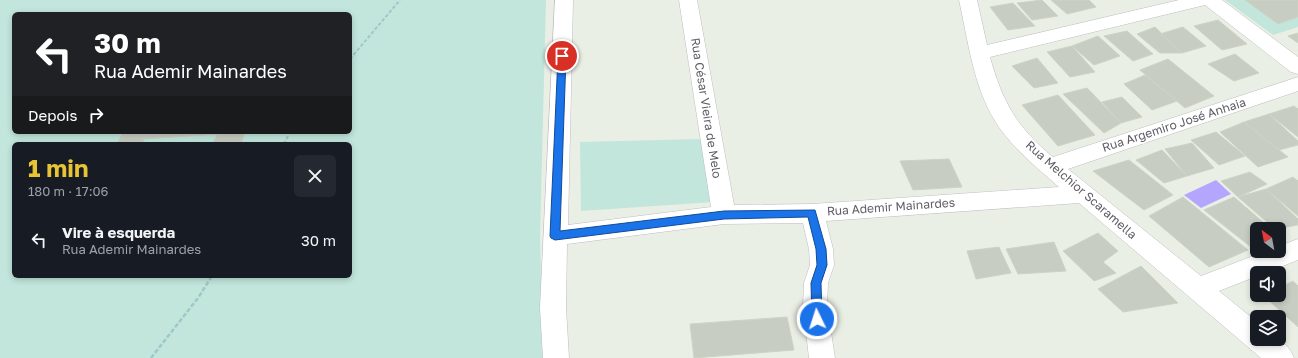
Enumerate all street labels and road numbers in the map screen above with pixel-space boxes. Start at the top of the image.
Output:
street label: Rua César Vieira de Melo [688,37,725,179]
street label: Rua Argemiro José Anhaia [1100,94,1248,155]
street label: Rua Melchior Scaramella [1023,137,1140,242]
street label: Rua Ademir Mainardes [826,195,956,218]

